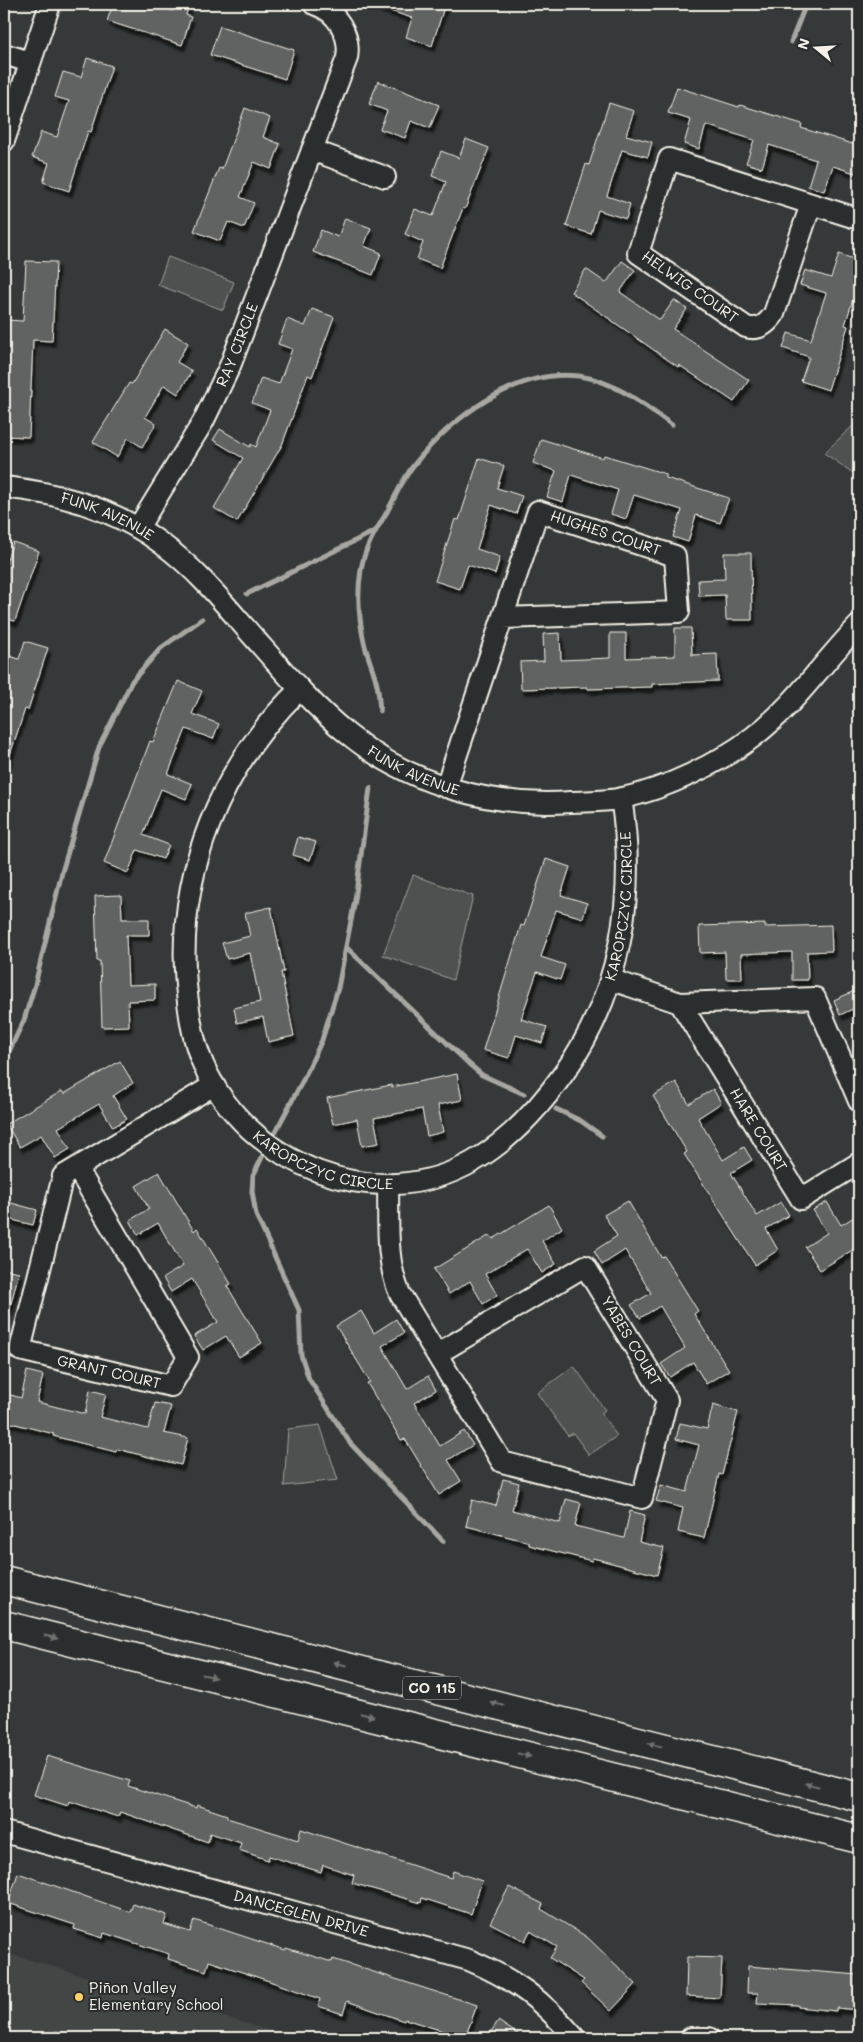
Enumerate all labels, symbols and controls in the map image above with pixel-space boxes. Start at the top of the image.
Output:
north arrow [790,22,840,72]
text: N [792,36,814,52]
street label: HELWIG COURT [638,245,743,327]
street label: RAY CIRCLE [211,299,262,390]
street label: FUNK AVENUE [59,487,158,545]
street label: HUGHES COURT [548,505,664,560]
street label: FUNK AVENUE [364,740,462,800]
street label: KAROPCZYC CIRCLE [600,830,636,983]
street label: HARE COURT [726,1084,793,1175]
street label: KAROPCZYC CIRCLE [249,1125,394,1193]
street label: YABES COURT [597,1292,667,1389]
street label: GRANT COURT [55,1349,163,1393]
one-way arrow [44,1633,59,1641]
one-way arrow [332,1660,347,1668]
one-way arrow [201,1672,216,1680]
road number: CO 115 [403,1676,461,1700]
one-way arrow [490,1700,505,1708]
one-way arrow [359,1711,374,1719]
one-way arrow [647,1741,662,1749]
one-way arrow [516,1751,532,1759]
one-way arrow [804,1781,820,1789]
street label: DANCEGLEN DRIVE [231,1885,371,1941]
place label: Piñon Valley Elementary School [89,1977,224,2014]
marker: Piñon Valley Elementary School [73,1991,85,2003]

